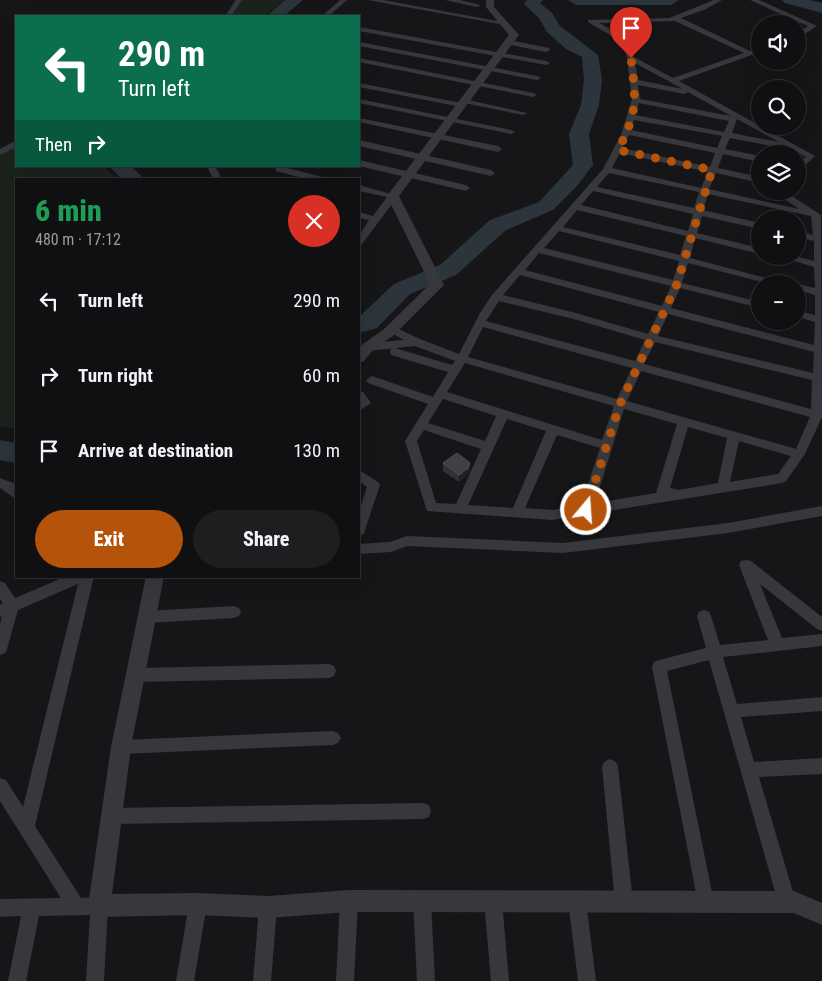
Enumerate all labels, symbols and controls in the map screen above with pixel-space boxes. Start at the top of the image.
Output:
pin [610,7,652,58]
icon: arrive [617,14,645,42]
map controls [751,15,806,330]
button: sound [751,15,806,70]
text: 290 m [118,34,205,75]
icon: left [35,35,100,100]
text: Turn left [118,76,190,101]
button: search [751,80,806,135]
icon: right [82,130,110,158]
text: Then [35,133,72,156]
button: layers [751,145,806,200]
text: 6 min [35,193,102,228]
button: close [288,195,340,247]
button: + [751,210,806,265]
text: 480 m · 17:12 [35,230,121,249]
button: − [751,275,806,330]
icon: left [35,287,63,315]
text: Turn left [78,289,143,312]
text: 290 m [293,289,340,312]
icon: right [35,362,63,390]
text: Turn right [78,364,153,387]
text: 60 m [303,364,340,387]
icon: arrive [35,437,63,465]
text: Arrive at destination [78,439,233,462]
text: 130 m [293,439,340,462]
position arrow [559,483,611,535]
button: Exit [35,510,183,568]
button: Share [193,510,340,568]

